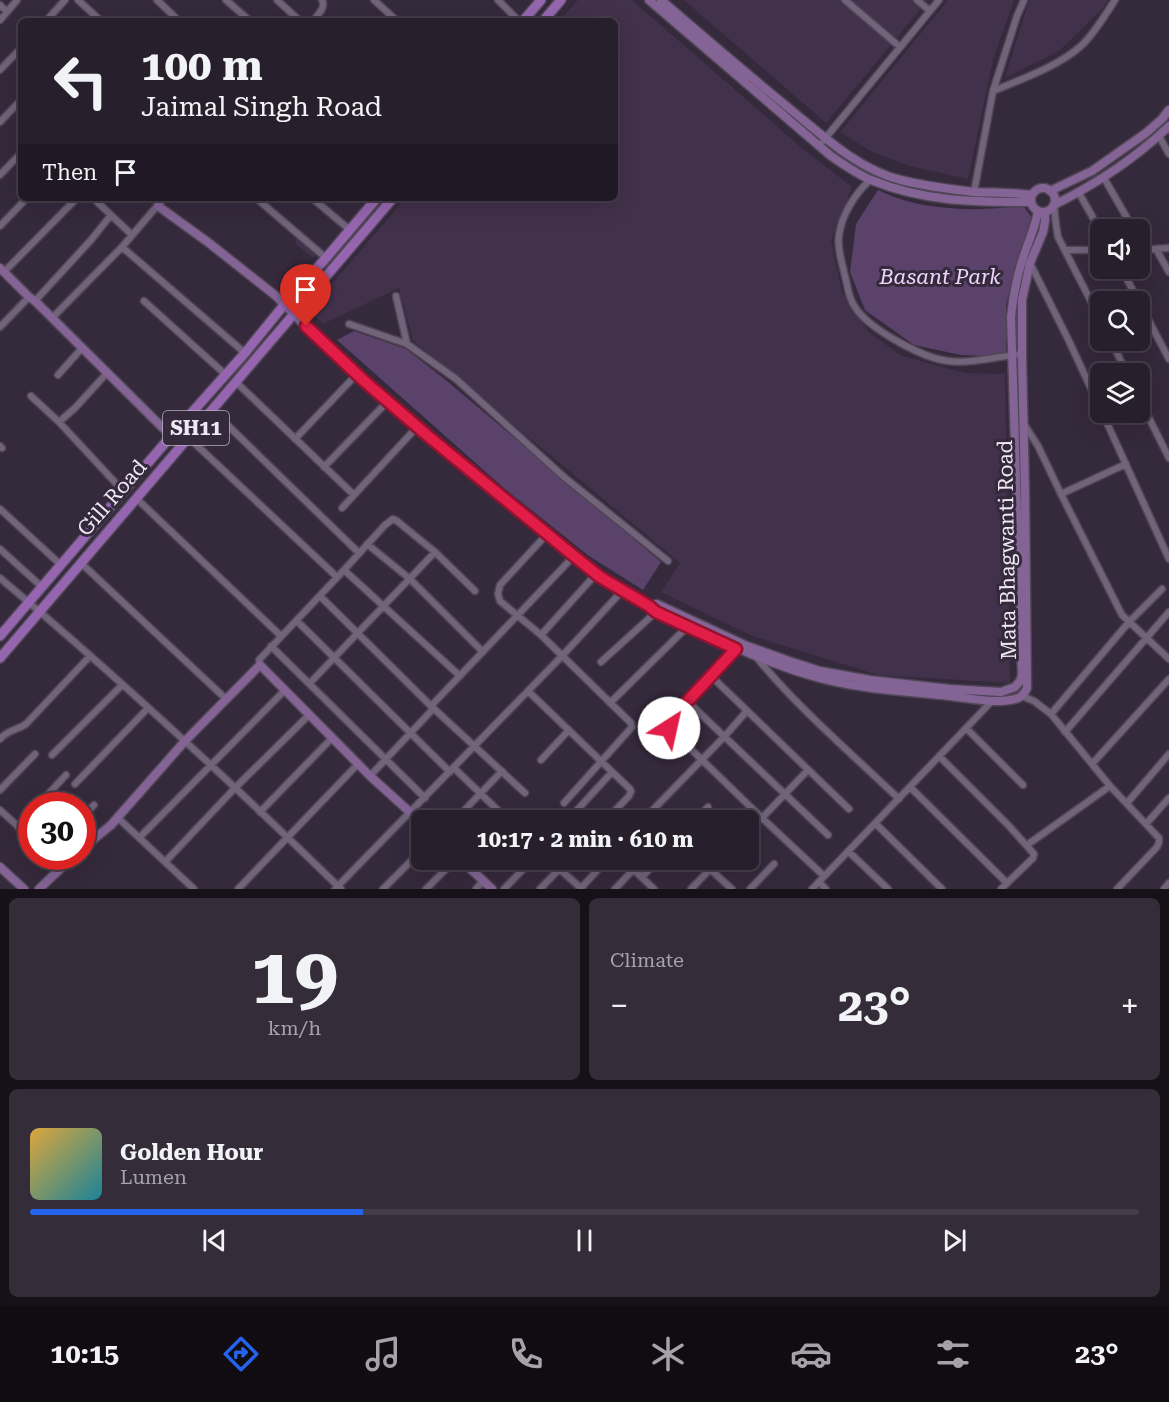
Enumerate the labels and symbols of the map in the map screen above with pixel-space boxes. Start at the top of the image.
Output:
pin [280,264,331,326]
park label: Basant Park [878,265,1001,289]
road number: SH11 [163,411,229,445]
street label: Mata Bhagwanti Road [993,439,1021,660]
street label: Gill Road [72,455,152,541]
position arrow [637,696,701,760]
speed limit sign: 30 [18,792,96,870]

